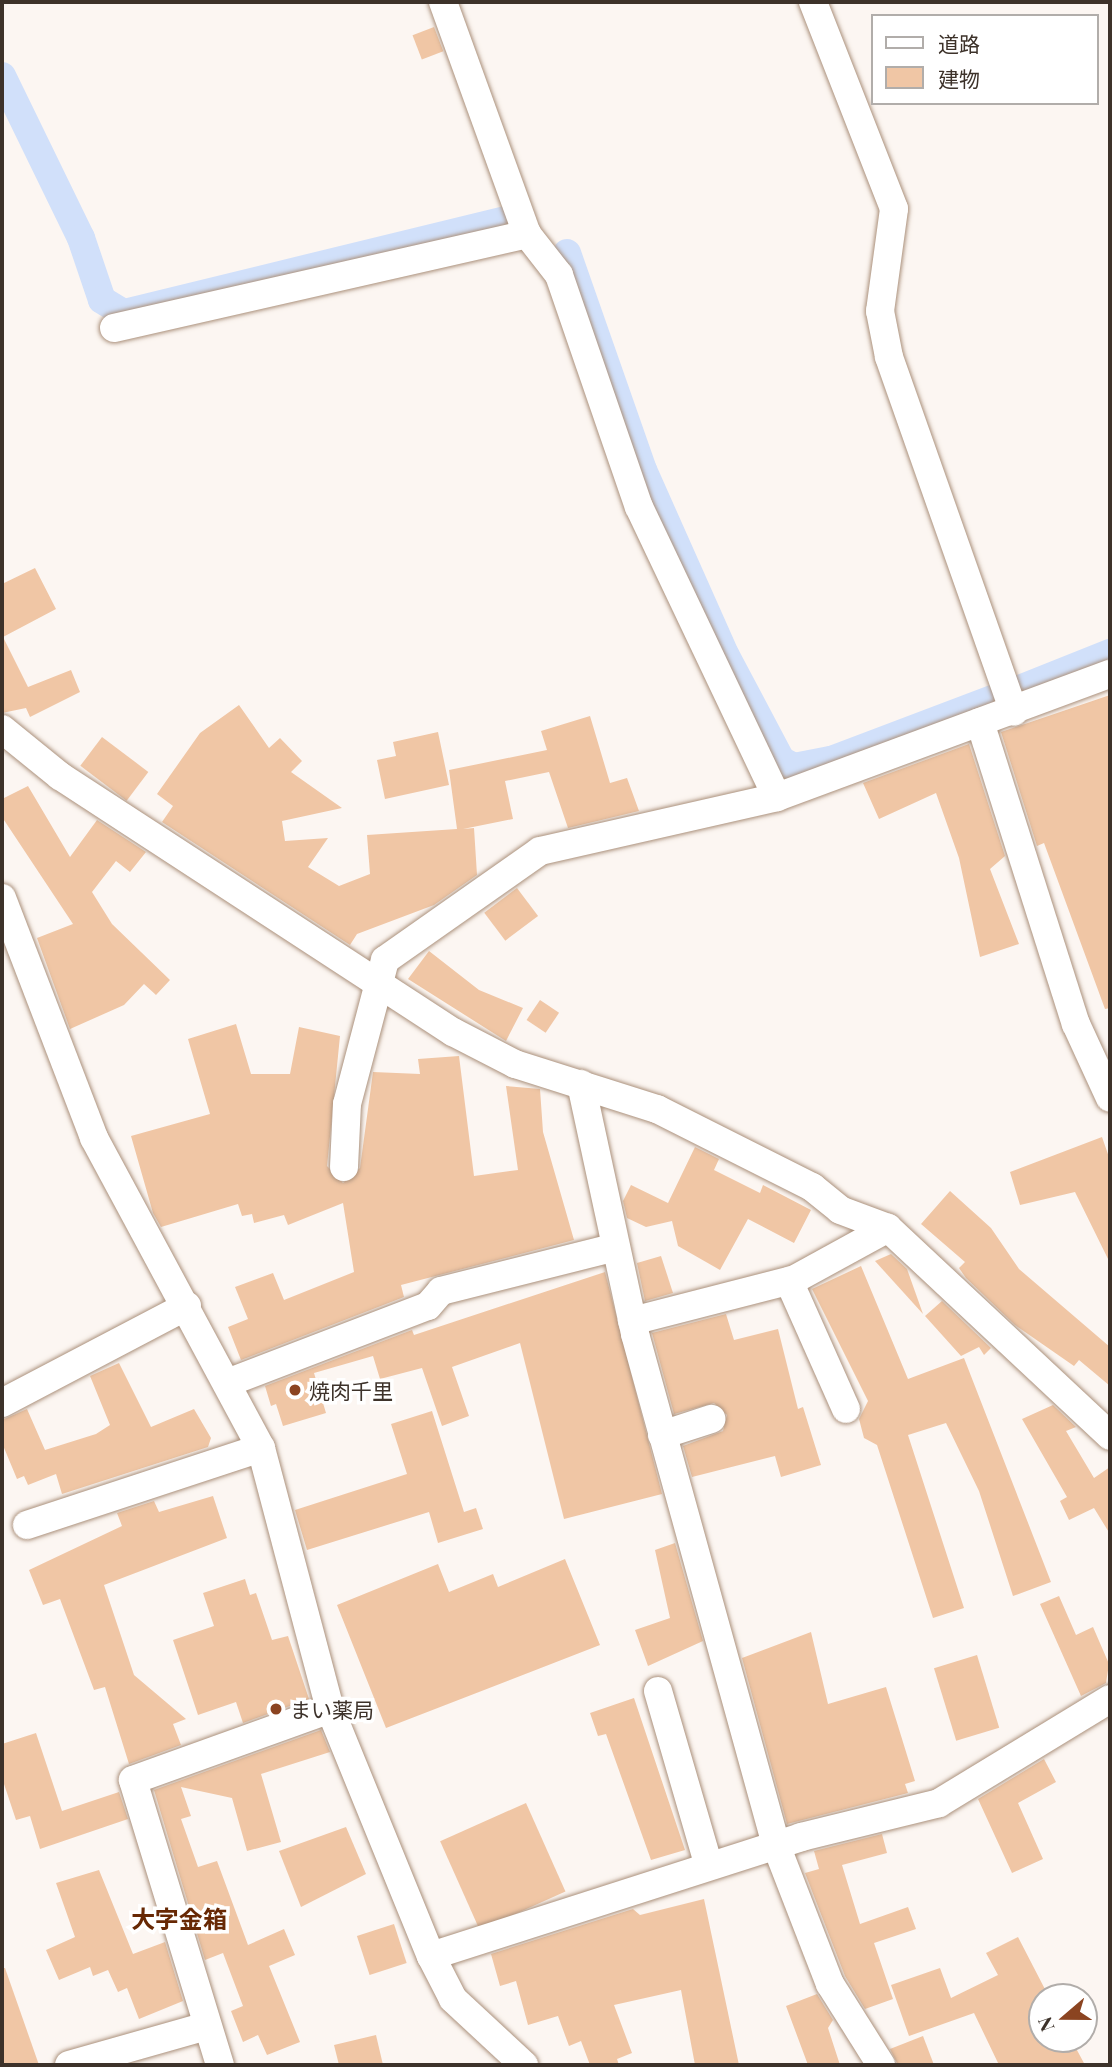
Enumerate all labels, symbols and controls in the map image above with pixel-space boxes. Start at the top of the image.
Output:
legend [870,14,1098,105]
text: 道路 [938,29,980,57]
text: 建物 [938,64,980,92]
place label: 焼肉千里 [309,1377,393,1403]
marker: 焼肉千里 [287,1382,303,1398]
place label: まい薬局 [290,1696,374,1722]
marker: まい薬局 [268,1701,284,1717]
district label: 大字金箱 [131,1905,227,1933]
north arrow [1028,1983,1098,2053]
text: N [1031,2014,1060,2035]

